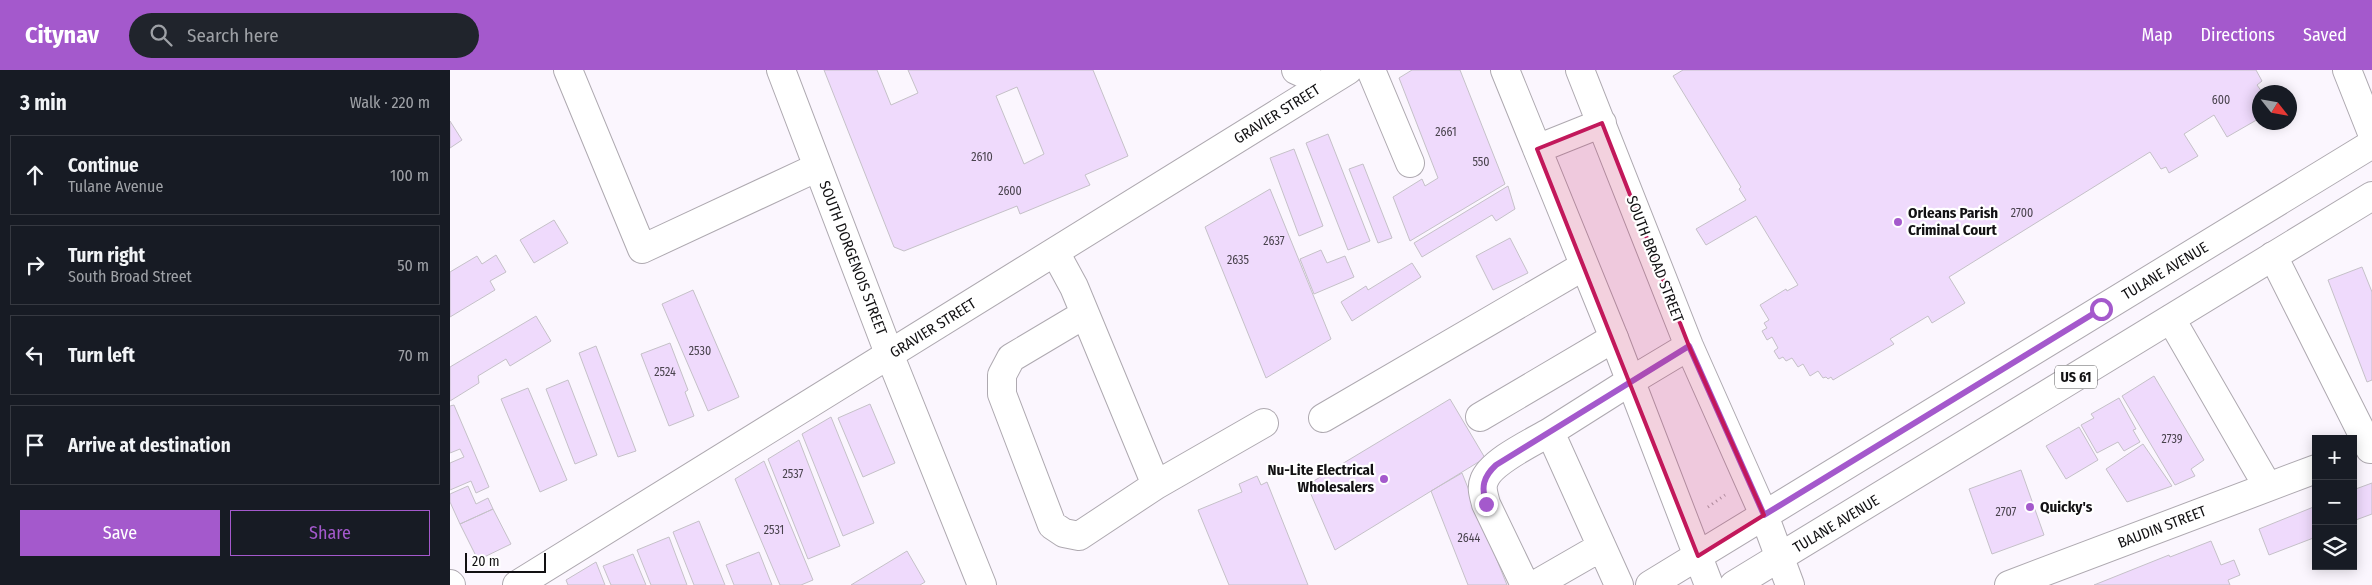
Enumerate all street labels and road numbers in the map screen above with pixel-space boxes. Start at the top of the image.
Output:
street label: GRAVIER STREET [1231,80,1323,148]
street label: SOUTH DORGENOIS STREET [815,178,891,338]
street label: SOUTH BROAD STREET [1623,193,1687,325]
street label: TULANE AVENUE [2119,238,2211,304]
street label: GRAVIER STREET [887,294,979,362]
road number: US 61 [2055,366,2097,388]
street label: TULANE AVENUE [1790,491,1882,557]
street label: BAUDIN STREET [2115,502,2209,552]

